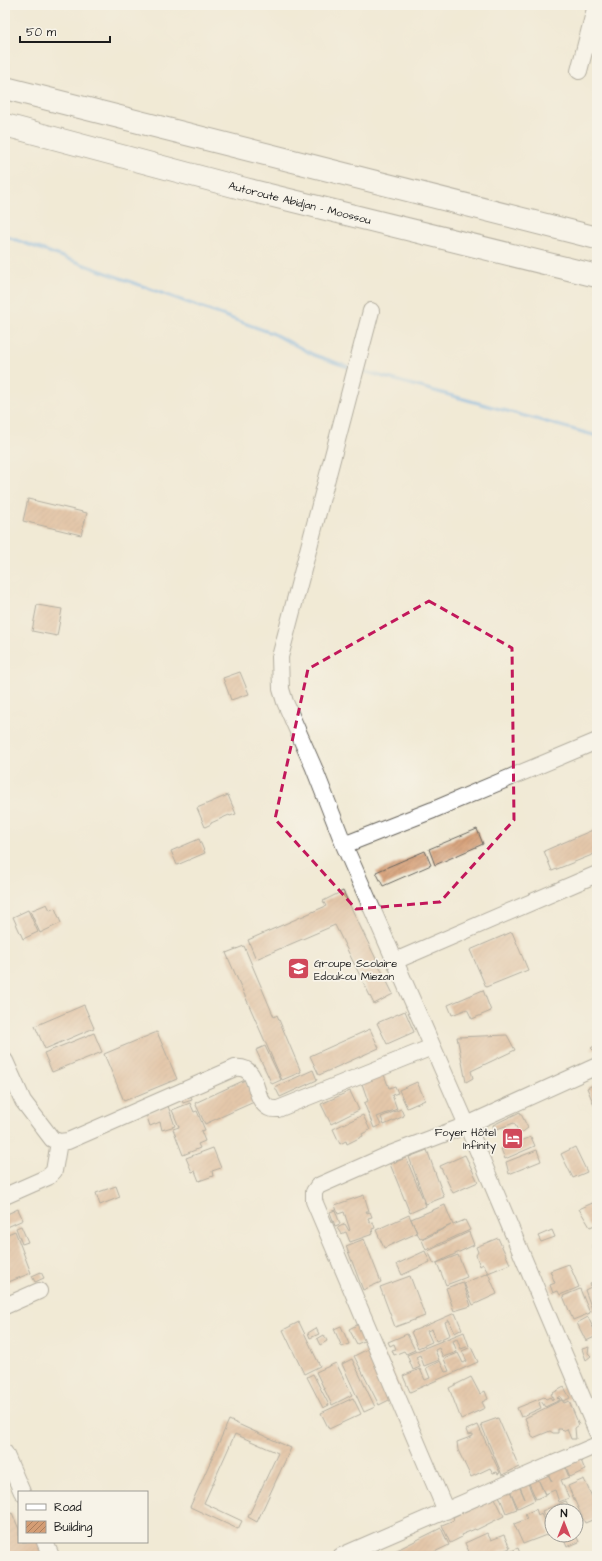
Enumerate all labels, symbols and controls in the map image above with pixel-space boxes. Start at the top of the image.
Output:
scale bar [20,18,110,44]
text: 50 m [26,24,57,41]
street label: Autoroute Abidjan - Moossou [227,178,373,227]
school or university icon: Groupe Scolaire Edoukou Miezan [285,956,311,982]
place label: Groupe Scolaire Edoukou Miezan [314,956,397,984]
place label: Foyer Hôtel Infinity [435,1125,496,1154]
hotel icon: Foyer Hôtel Infinity [499,1125,525,1151]
legend [18,1491,148,1543]
text: Road [54,1499,82,1516]
north arrow [544,1503,584,1543]
text: N [561,1506,568,1521]
text: Building [54,1519,92,1537]

